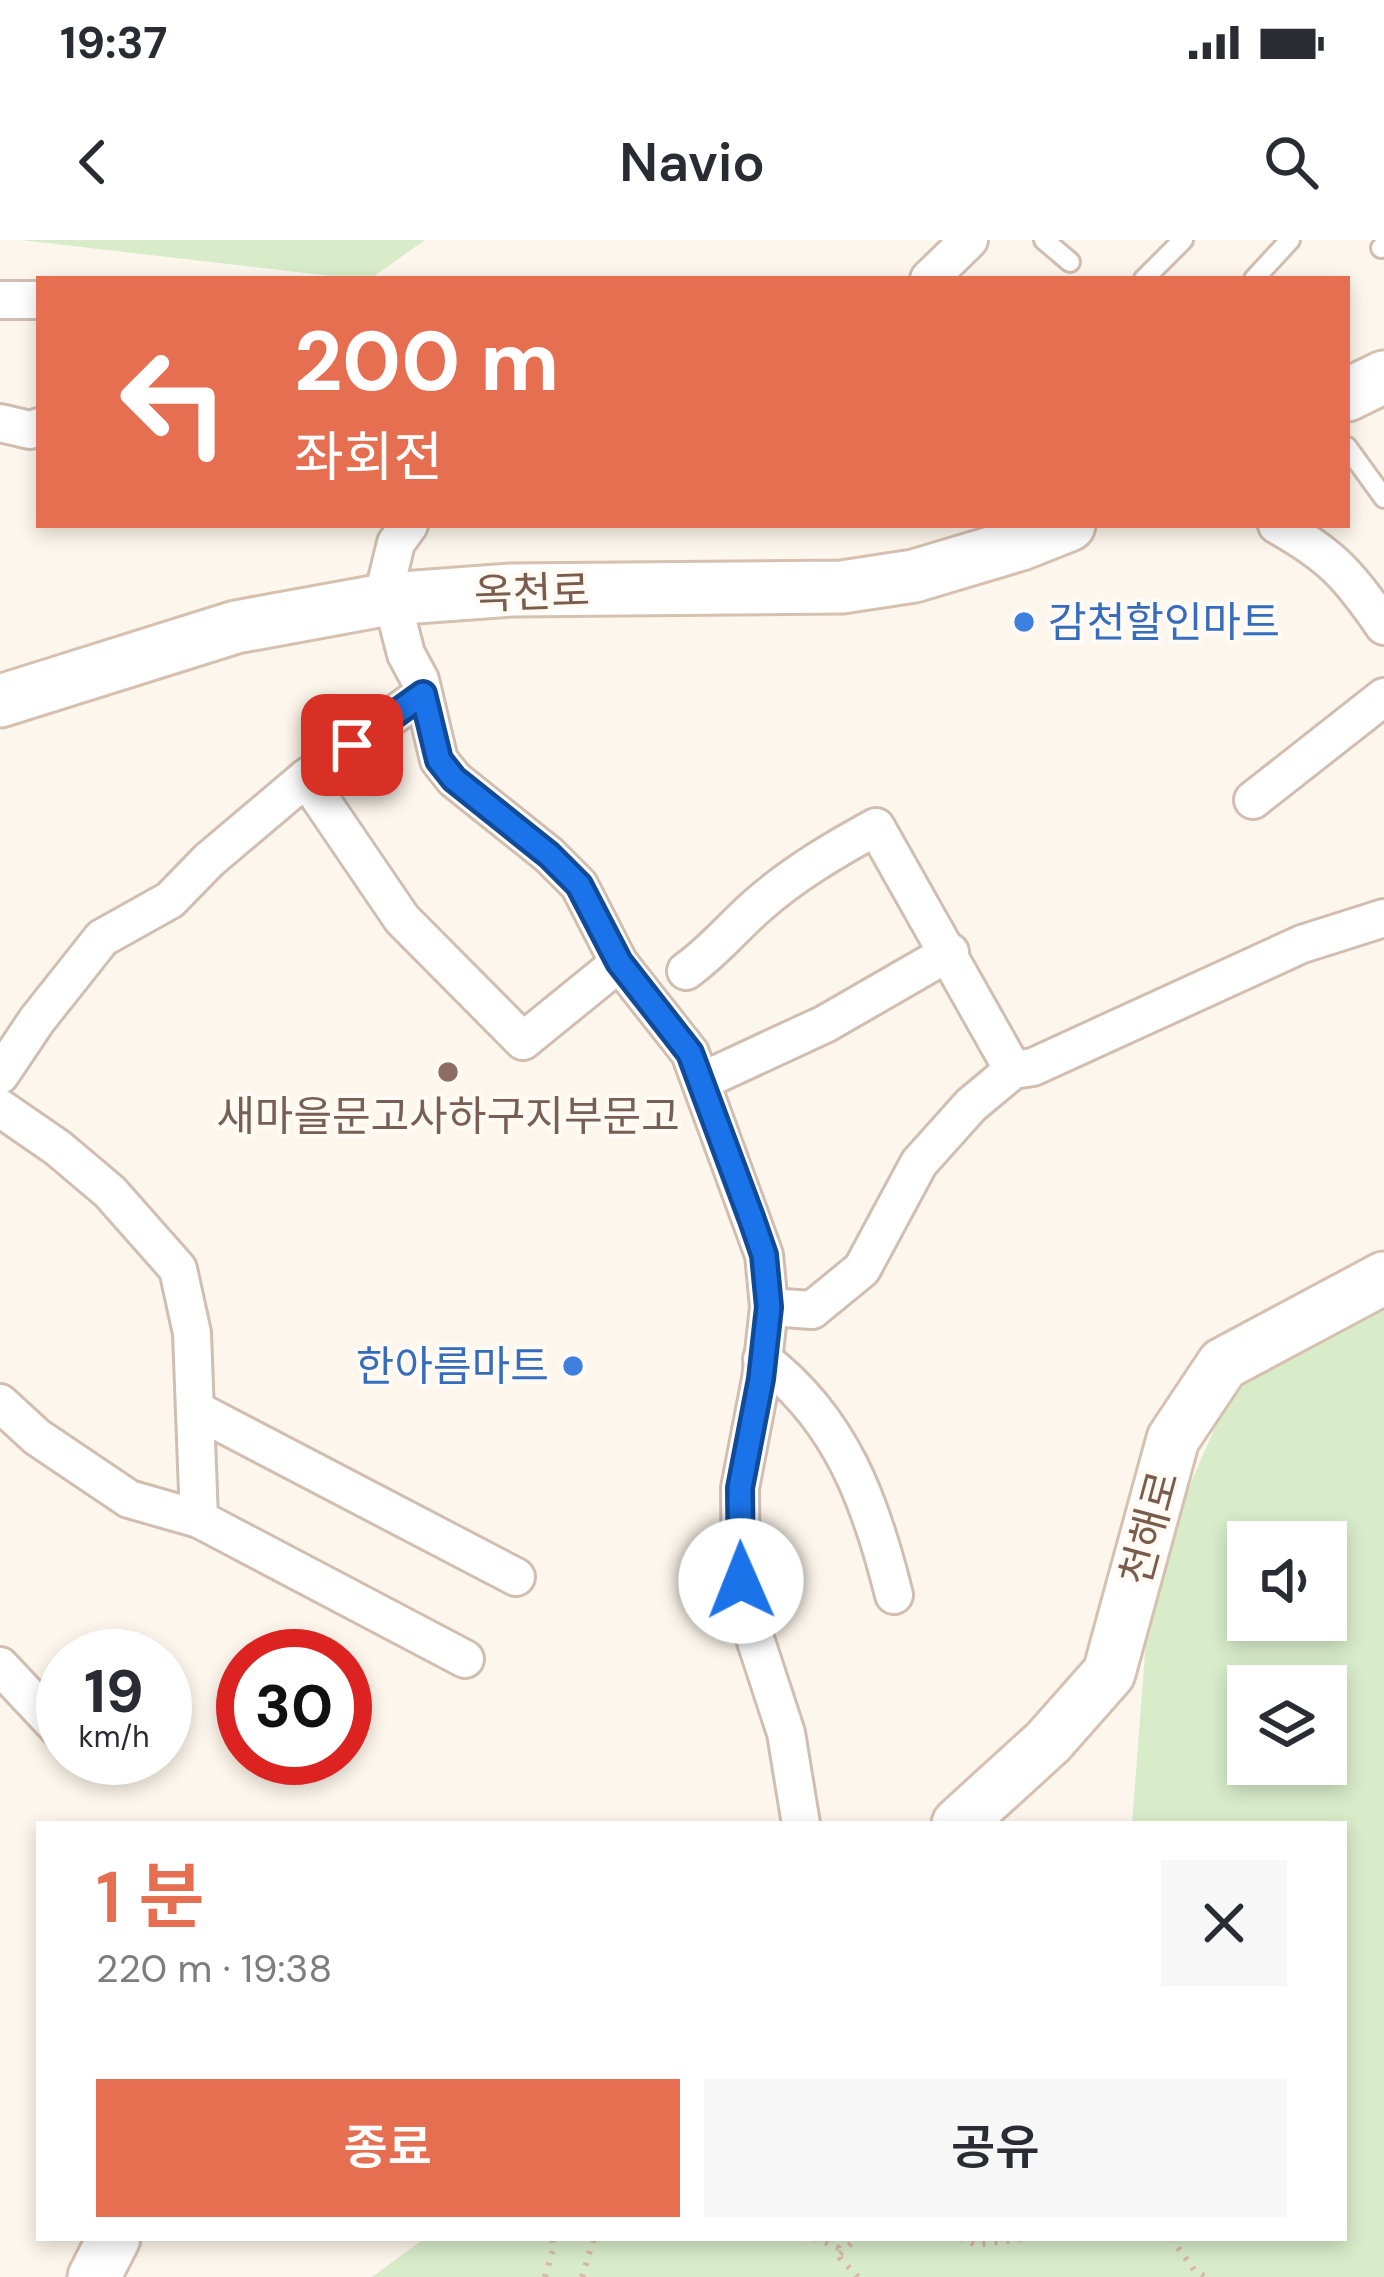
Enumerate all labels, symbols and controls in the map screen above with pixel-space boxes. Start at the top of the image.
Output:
text: 19:37 [60,13,167,72]
text: Navio [619,127,765,198]
icon: back [60,129,126,195]
icon: search [1258,129,1324,195]
text: 200 m [294,307,559,416]
icon: left [96,324,252,480]
text: 좌회전 [294,422,443,493]
street label: 옥천로 [473,563,591,622]
place label: 감천할인마트 [1048,595,1280,650]
marker: 감천할인마트 [1011,609,1037,635]
pin [301,694,403,796]
icon: arrive [319,712,385,778]
marker: 새마을문고사하구지부문고 [435,1059,461,1085]
place label: 새마을문고사하구지부문고 [216,1089,680,1144]
place label: 한아름마트 [356,1339,549,1394]
marker: 한아름마트 [560,1353,586,1379]
street label: 천해로 [1108,1465,1191,1591]
position arrow [678,1518,804,1644]
map controls [1227,1521,1347,1785]
button: sound [1227,1521,1347,1641]
speed limit sign: 30 [216,1629,372,1785]
text: 19 [84,1652,144,1731]
button: layers [1227,1665,1347,1785]
text: km/h [79,1717,149,1756]
text: 1 분 [96,1851,205,1944]
button: close [1161,1860,1287,1986]
text: 220 m · 19:38 [96,1943,332,1994]
button: 종료 [96,2079,680,2217]
button: 공유 [704,2079,1287,2217]

